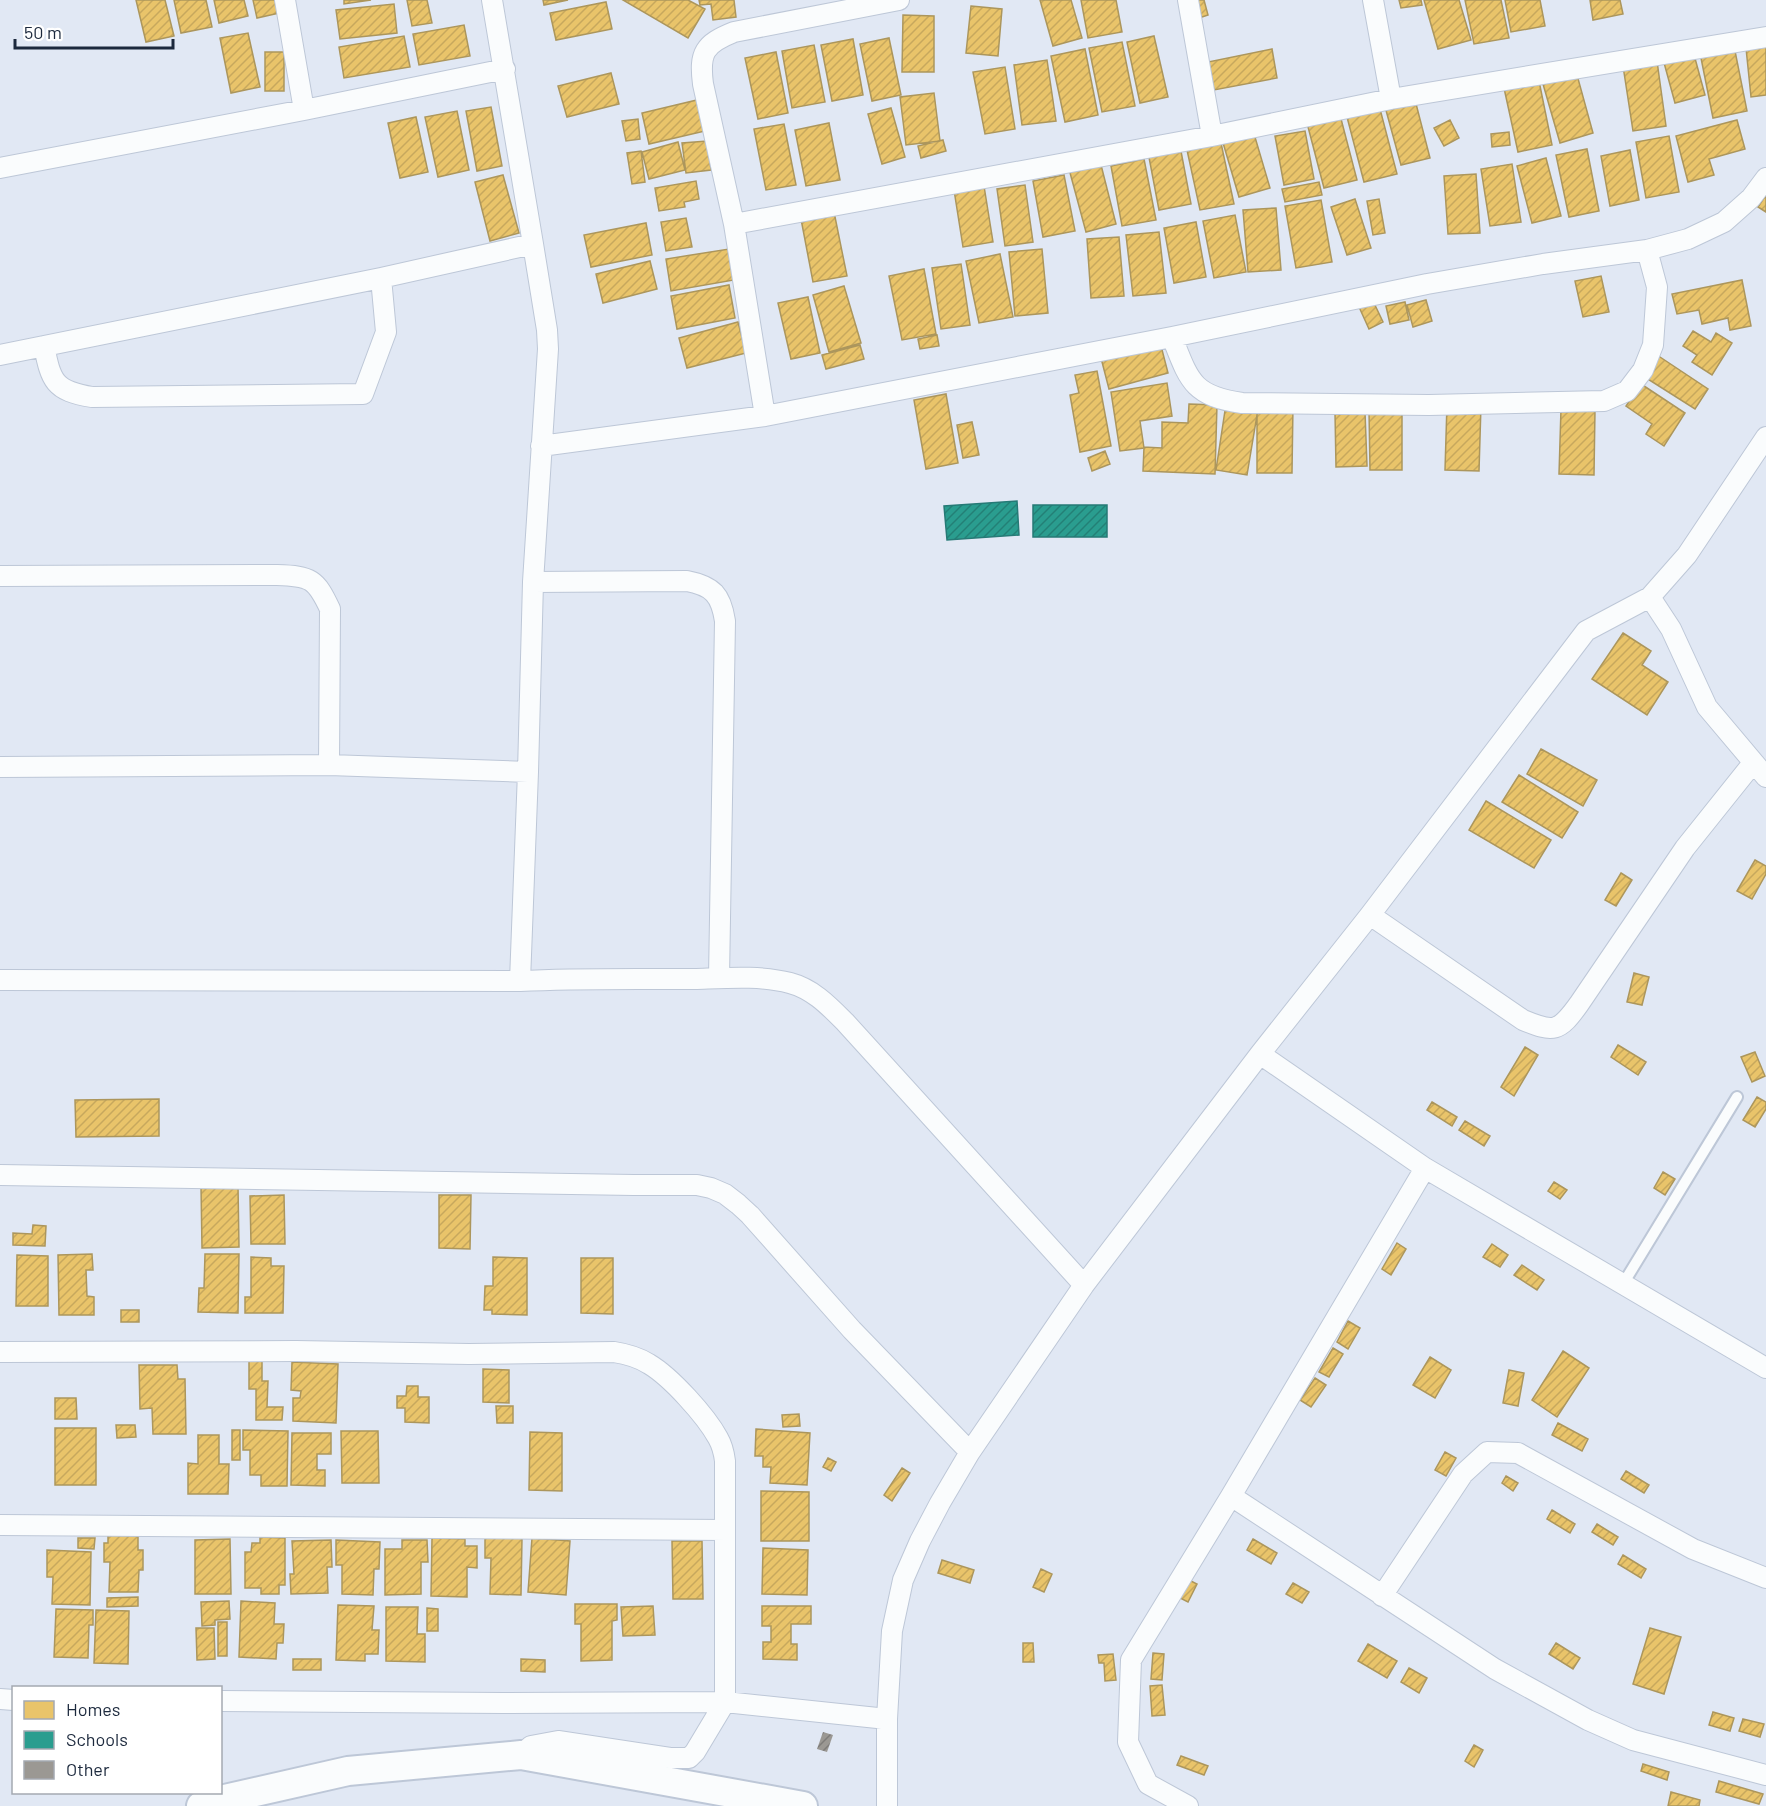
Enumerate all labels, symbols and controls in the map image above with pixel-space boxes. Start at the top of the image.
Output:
scale bar [15,12,172,50]
text: 50 m [24,21,62,43]
legend [12,1686,222,1794]
text: Homes [66,1698,120,1720]
text: Schools [66,1728,128,1750]
text: Other [66,1758,110,1780]

